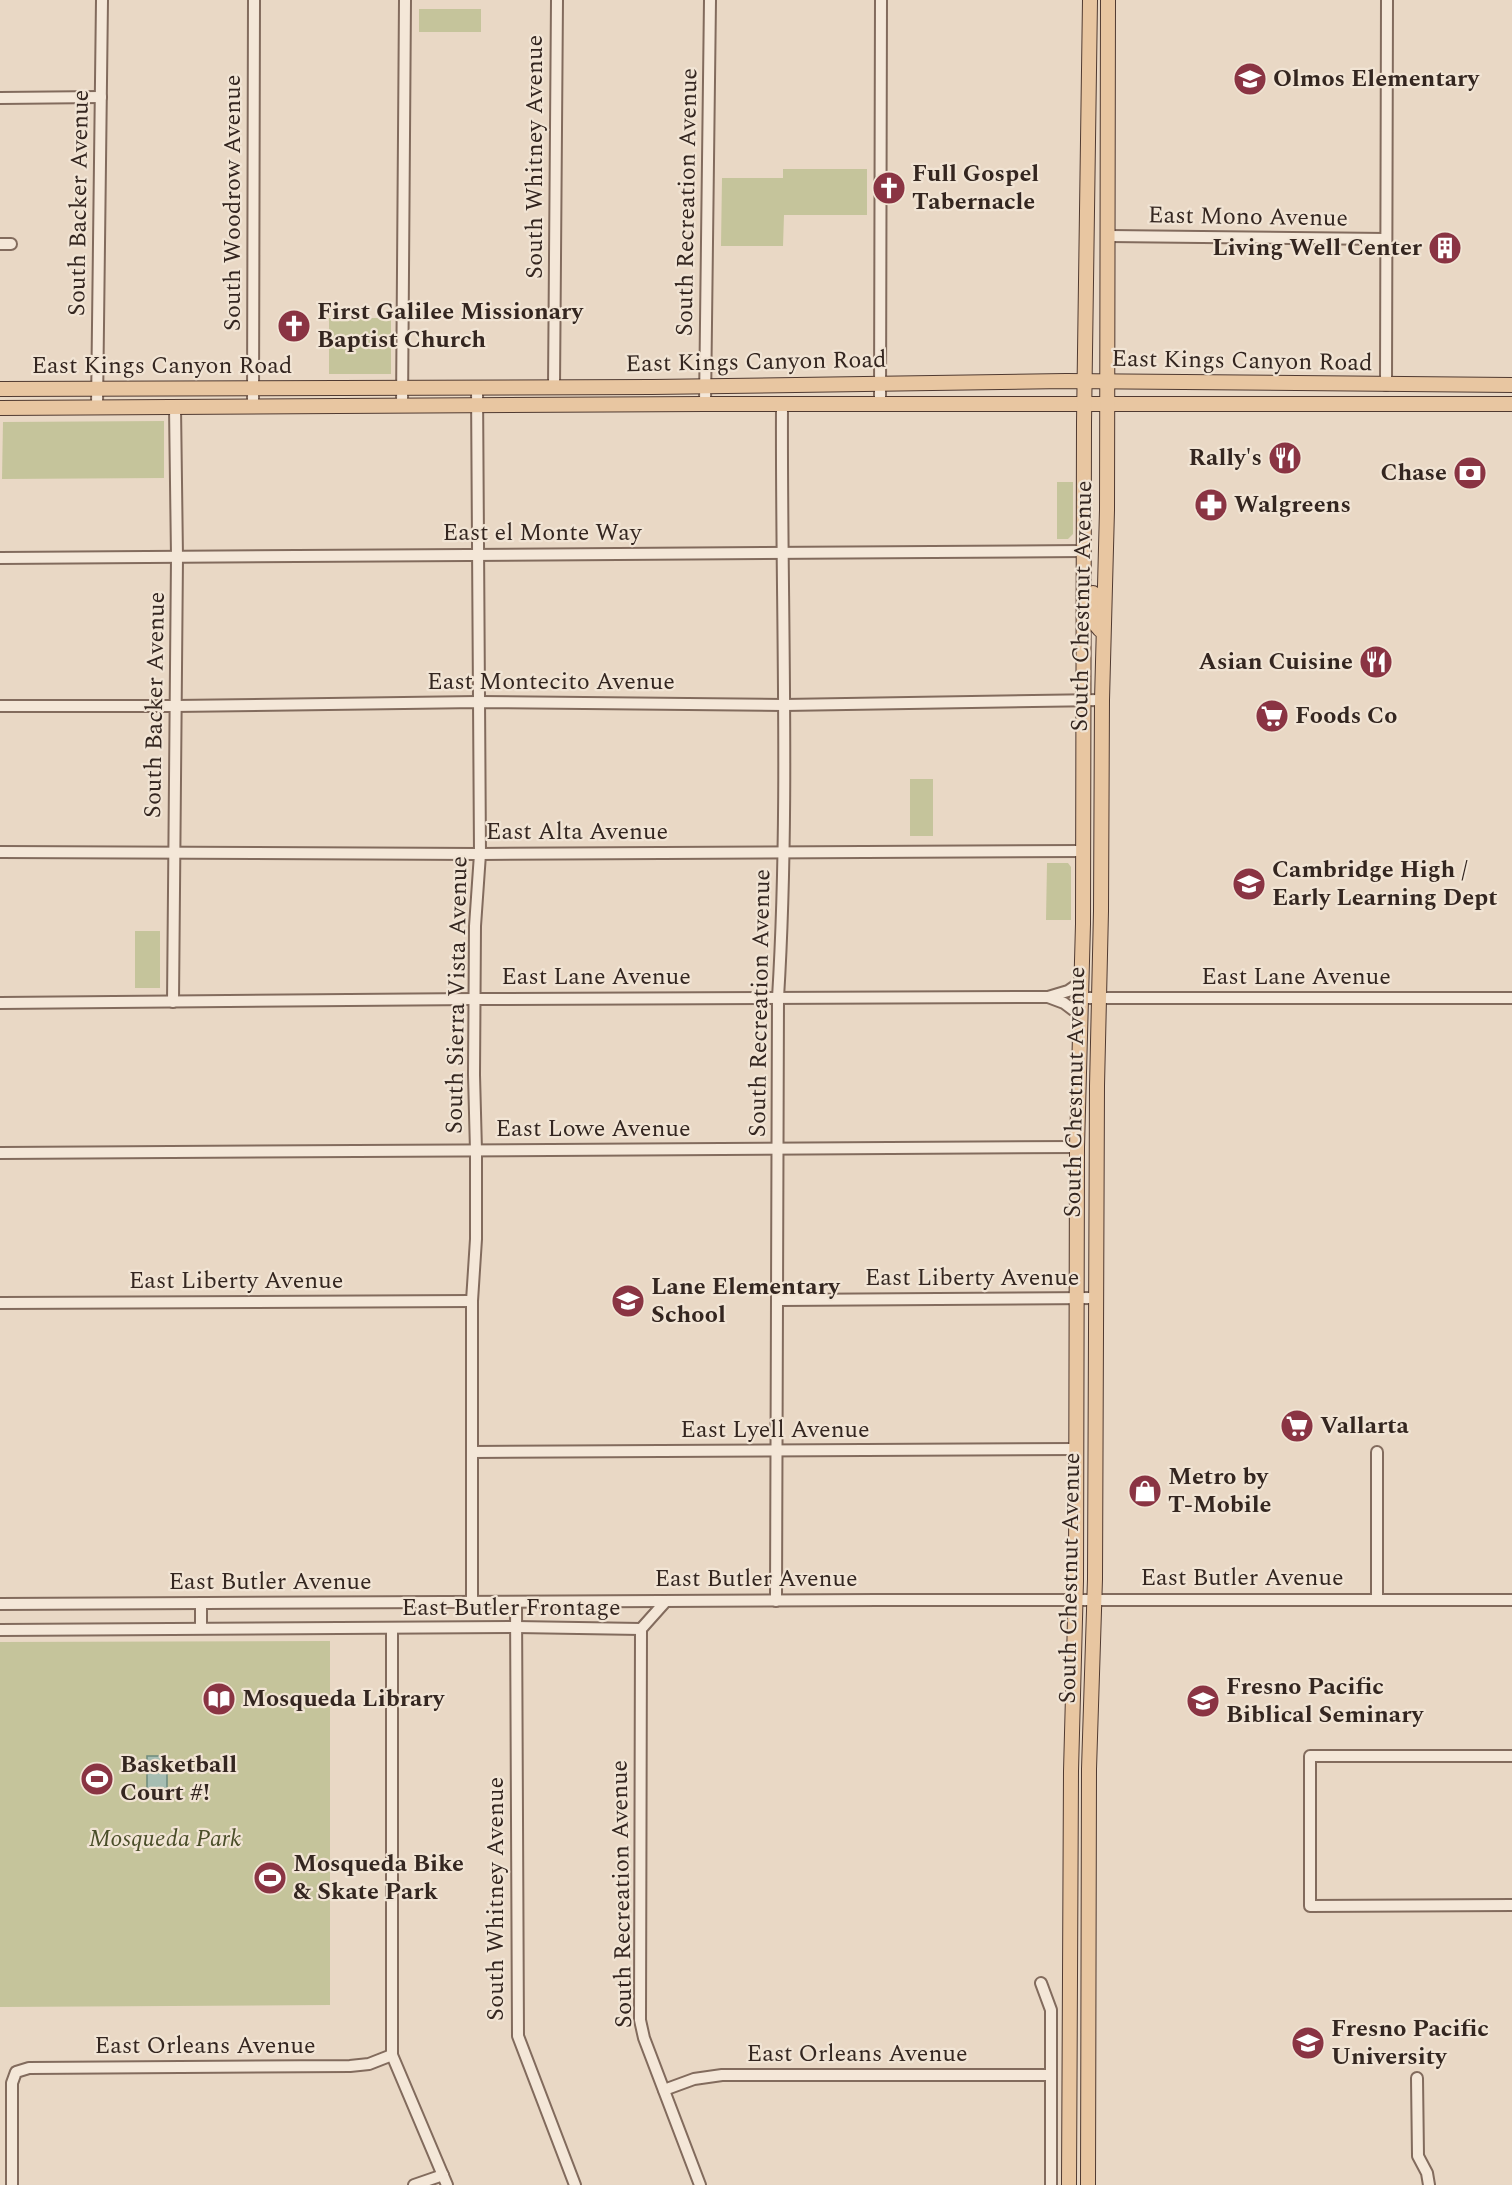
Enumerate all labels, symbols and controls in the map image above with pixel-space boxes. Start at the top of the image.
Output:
street label: South Whitney Avenue [517,35,553,279]
school or university icon: Olmos Elementary [1232,61,1268,97]
place label: Olmos Elementary [1273,61,1481,97]
street label: South Recreation Avenue [667,68,707,336]
street label: South Woodrow Avenue [215,75,251,331]
street label: South Backer Avenue [59,89,99,317]
place label: Full Gospel Tabernacle [912,156,1039,220]
church icon: Full Gospel Tabernacle [871,170,907,206]
street label: East Mono Avenue [1148,197,1348,237]
place label: Living Well Center [1212,230,1423,266]
building icon: Living Well Center [1427,230,1463,266]
place label: First Galilee Missionary Baptist Church [317,294,585,358]
church icon: First Galilee Missionary Baptist Church [276,308,312,344]
street label: East Kings Canyon Road [1111,341,1373,381]
street label: East Kings Canyon Road [625,342,887,382]
street label: East Kings Canyon Road [31,348,293,384]
place label: Rally's [1189,440,1262,476]
restaurant icon: Rally's [1267,440,1303,476]
place label: Chase [1380,455,1447,491]
bank icon: Chase [1452,455,1488,491]
street label: South Chestnut Avenue [1062,480,1102,732]
pharmacy icon: Walgreens [1193,487,1229,523]
place label: Walgreens [1234,487,1351,523]
street label: East el Monte Way [443,515,643,551]
street label: South Backer Avenue [135,591,175,819]
place label: Asian Cuisine [1199,644,1353,680]
restaurant icon: Asian Cuisine [1358,644,1394,680]
street label: East Montecito Avenue [427,664,675,700]
supermarket icon: Foods Co [1254,698,1290,734]
place label: Foods Co [1295,698,1397,734]
street label: East Alta Avenue [486,814,668,850]
place label: Cambridge High / Early Learning Dept [1272,852,1497,916]
street label: South Sierra Vista Avenue [437,856,477,1134]
school or university icon: Cambridge High / Early Learning Dept [1231,866,1267,902]
street label: South Recreation Avenue [740,869,780,1137]
street label: East Lane Avenue [501,959,691,995]
street label: East Lane Avenue [1201,959,1391,995]
street label: South Chestnut Avenue [1055,966,1095,1218]
street label: East Lowe Avenue [495,1111,691,1147]
street label: East Liberty Avenue [865,1260,1079,1296]
street label: East Liberty Avenue [129,1263,343,1299]
place label: Lane Elementary School [651,1269,841,1333]
school or university icon: Lane Elementary School [610,1283,646,1319]
supermarket icon: Vallarta [1279,1408,1315,1444]
place label: Vallarta [1320,1408,1409,1444]
street label: East Lyell Avenue [680,1412,870,1448]
street label: South Chestnut Avenue [1050,1452,1090,1704]
place label: Metro by T-Mobile [1168,1459,1272,1523]
shop icon: Metro by T-Mobile [1127,1473,1163,1509]
street label: East Butler Avenue [1140,1560,1344,1596]
street label: East Butler Avenue [654,1561,858,1597]
street label: East Butler Avenue [168,1564,372,1600]
street label: East Butler Frontage [401,1590,621,1626]
place label: Fresno Pacific Biblical Seminary [1226,1669,1425,1733]
library icon: Mosqueda Library [201,1681,237,1717]
place label: Mosqueda Library [242,1681,446,1717]
school or university icon: Fresno Pacific Biblical Seminary [1185,1683,1221,1719]
place label: Basketball Court #! [120,1747,237,1811]
street label: South Recreation Avenue [602,1760,642,2028]
sports icon: Basketball Court #! [79,1761,115,1797]
street label: South Whitney Avenue [478,1777,514,2021]
park label: Mosqueda Park [89,1821,241,1857]
place label: Mosqueda Bike & Skate Park [293,1846,464,1910]
sports icon: Mosqueda Bike & Skate Park [252,1860,288,1896]
place label: Fresno Pacific University [1331,2011,1489,2075]
school or university icon: Fresno Pacific University [1290,2025,1326,2061]
street label: East Orleans Avenue [95,2028,316,2064]
street label: East Orleans Avenue [747,2036,968,2072]

